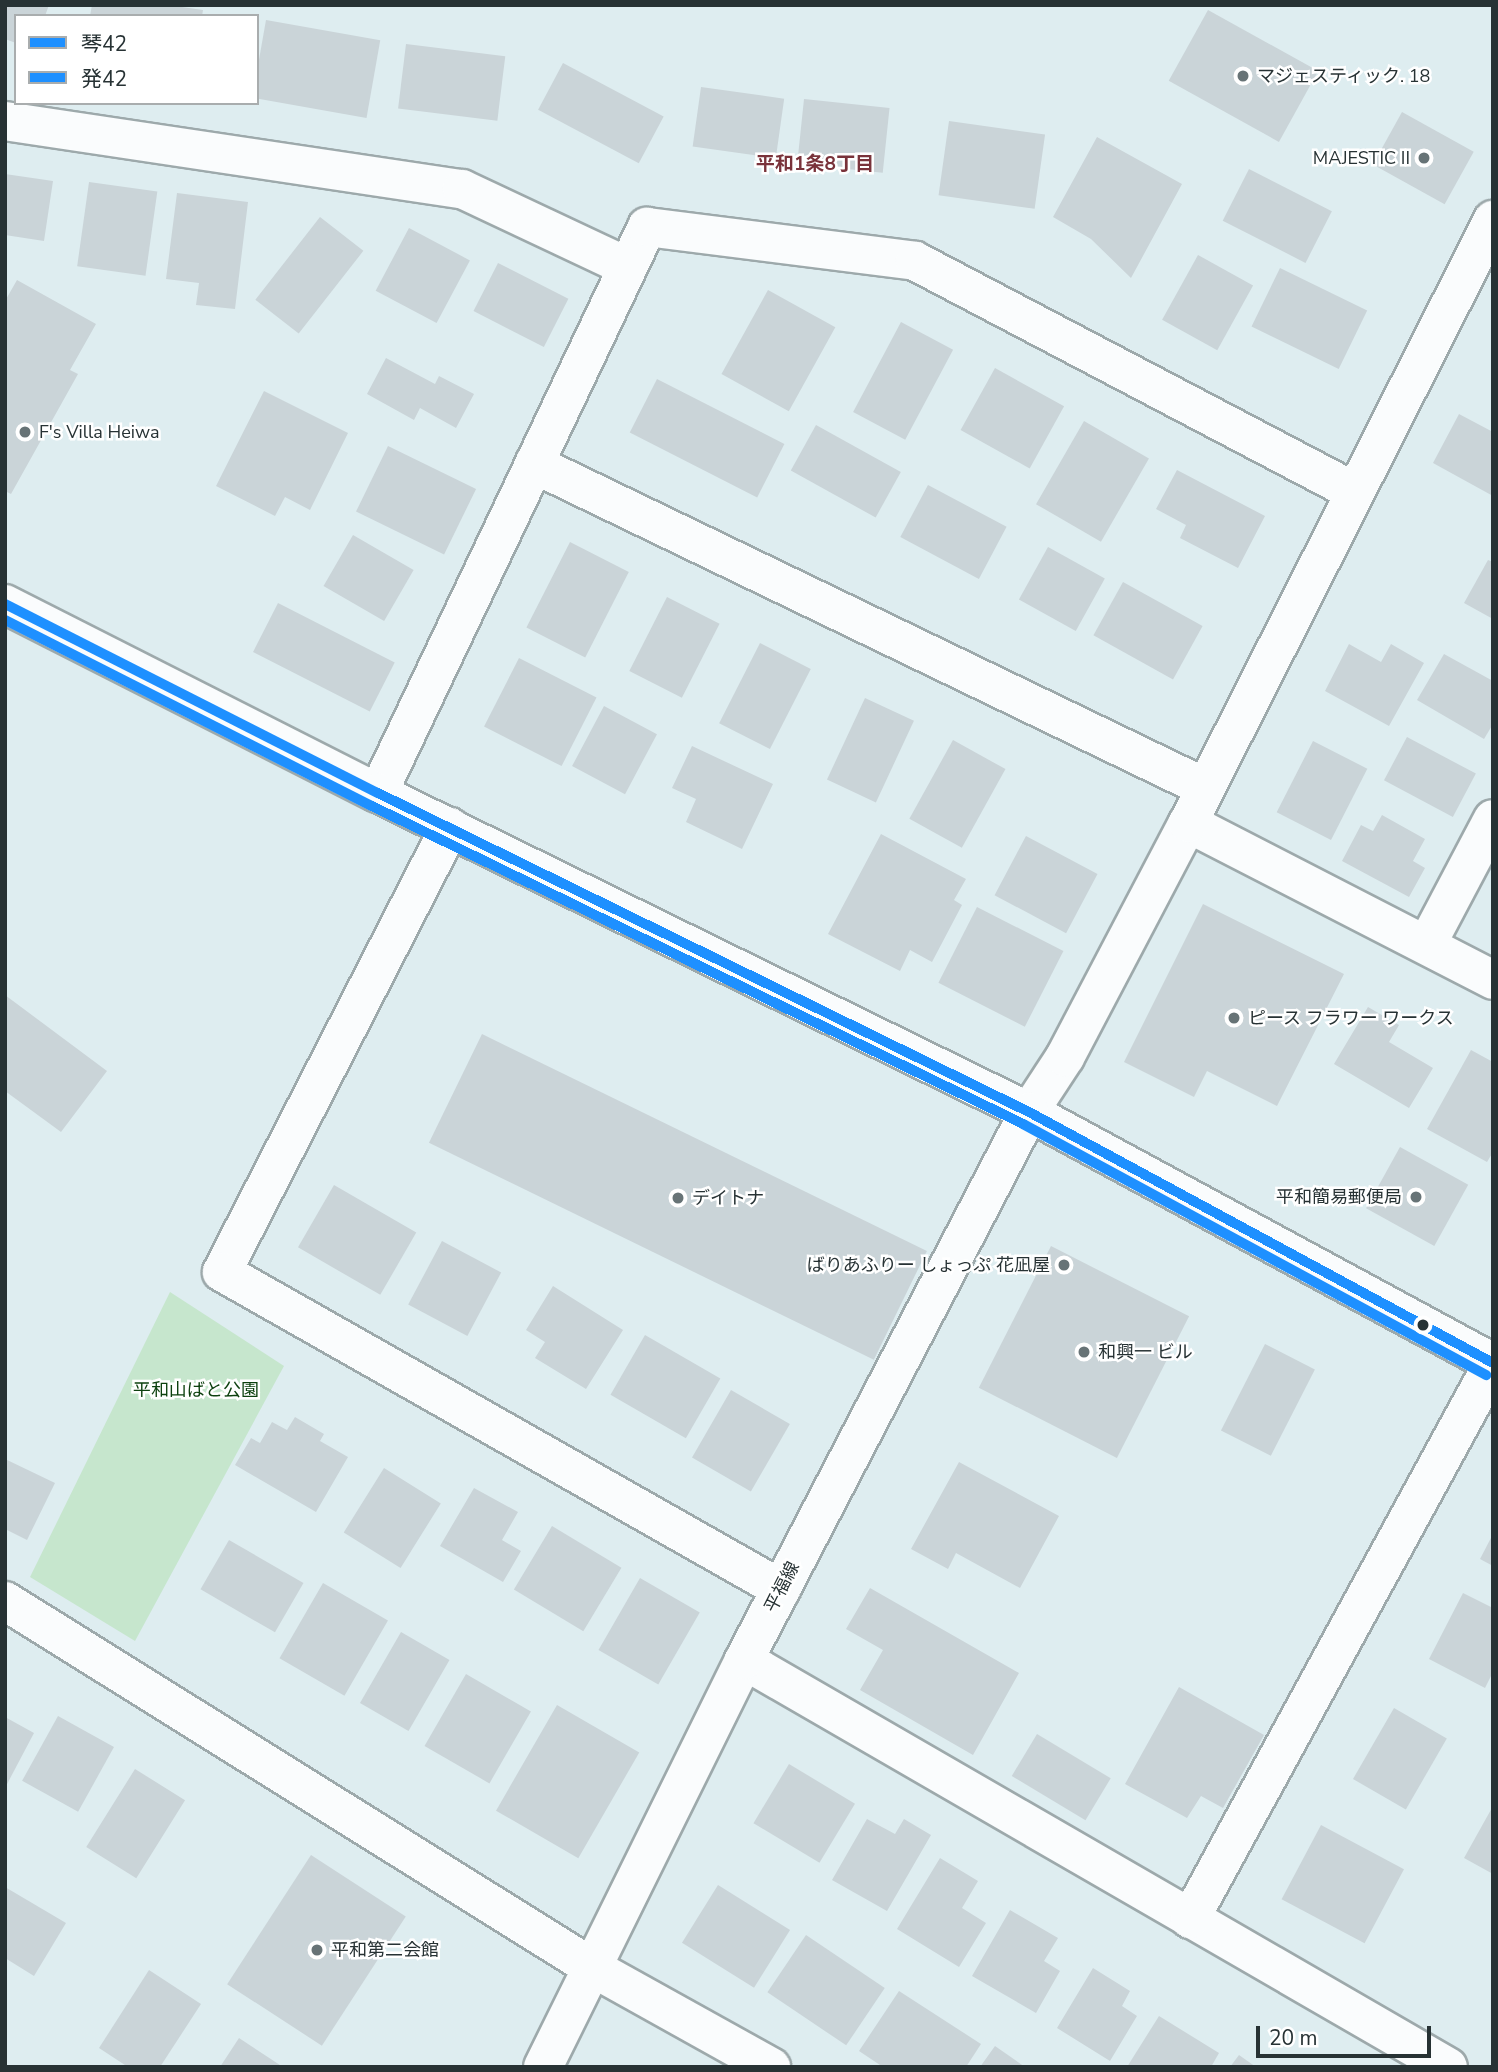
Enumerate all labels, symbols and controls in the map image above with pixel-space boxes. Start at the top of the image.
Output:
legend [14,14,259,105]
text: 琴42 [81,30,127,58]
text: 発42 [81,65,127,93]
place label: マジェスティック. 18 [1257,65,1431,87]
marker: マジェスティック. 18 [1235,68,1251,84]
place label: MAJESTIC II [1313,147,1410,169]
marker: MAJESTIC II [1416,150,1432,166]
district label: 平和1条8丁目 [756,154,874,176]
place label: F's Villa Heiwa [39,421,159,443]
marker: F's Villa Heiwa [17,424,33,440]
place label: ピース フラワー ワークス [1248,1007,1455,1029]
marker: ピース フラワー ワークス [1226,1010,1242,1026]
place label: 平和簡易郵便局 [1276,1186,1402,1208]
place label: デイトナ [692,1187,764,1209]
marker: 平和簡易郵便局 [1408,1189,1424,1205]
marker: デイトナ [670,1190,686,1206]
place label: ばりあふりー しょっぷ 花凪屋 [807,1254,1050,1276]
marker: ばりあふりー しょっぷ 花凪屋 [1056,1257,1072,1273]
unlabelled marker [1416,1318,1430,1332]
place label: 和興一 ビル [1098,1341,1193,1363]
marker: 和興一 ビル [1076,1344,1092,1360]
park label: 平和山ばと公園 [133,1379,259,1401]
street label: 平福線 [760,1558,804,1616]
place label: 平和第二会館 [331,1939,439,1961]
marker: 平和第二会館 [309,1942,325,1958]
scale bar [1260,2012,1435,2056]
text: 20 m [1269,2024,1318,2052]

